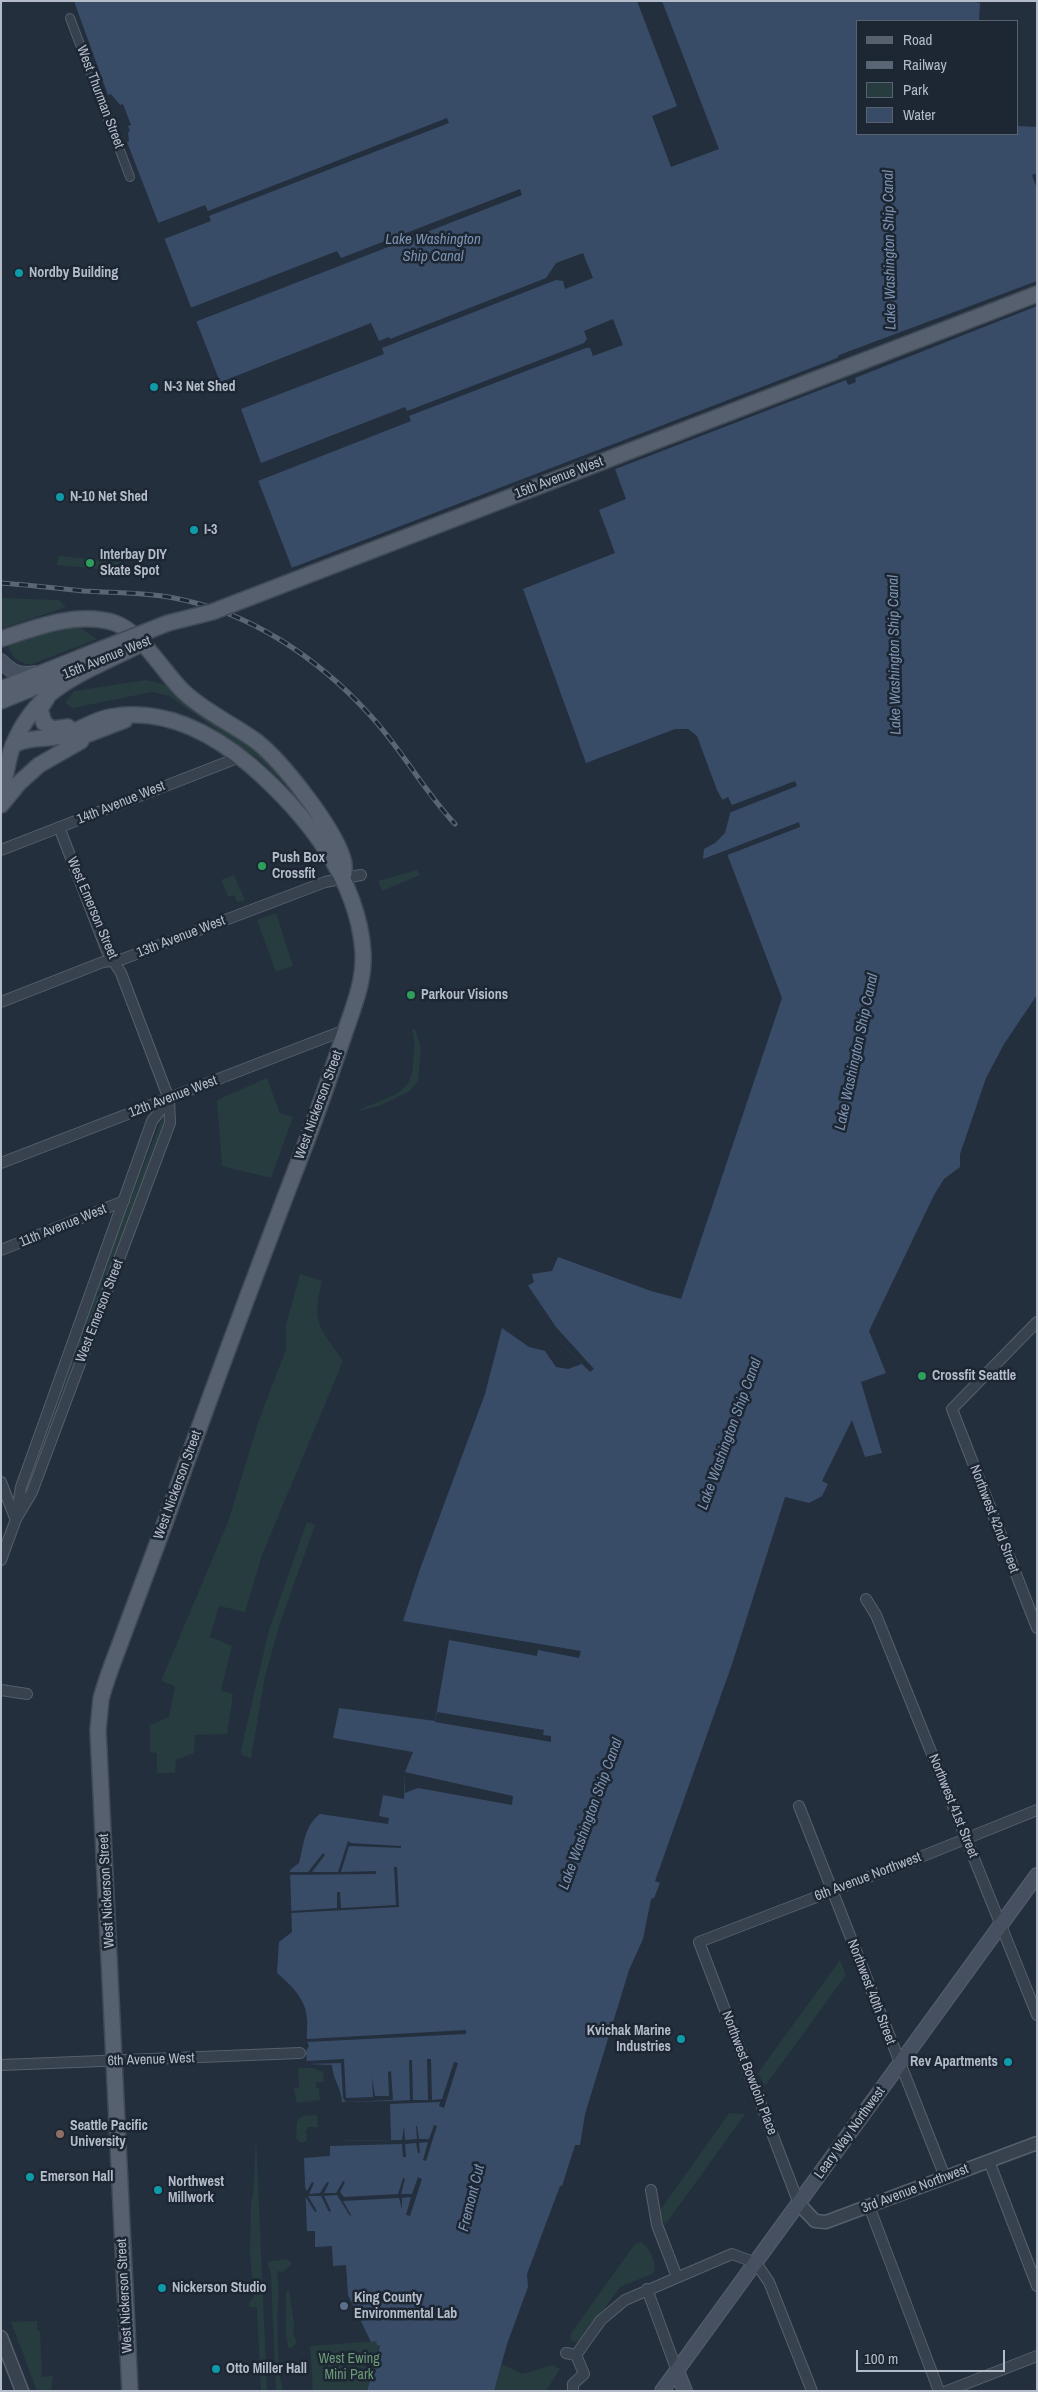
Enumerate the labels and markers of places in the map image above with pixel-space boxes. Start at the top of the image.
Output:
place label: Nordby Building [29,265,118,281]
marker: Nordby Building [13,267,25,279]
place label: N-3 Net Shed [164,379,235,395]
marker: N-3 Net Shed [148,381,160,393]
place label: N-10 Net Shed [70,489,148,505]
marker: N-10 Net Shed [54,491,66,503]
place label: I-3 [204,522,217,538]
marker: I-3 [188,524,200,536]
place label: Interbay DIY Skate Spot [100,547,167,580]
marker: Interbay DIY Skate Spot [84,557,96,569]
place label: Push Box Crossfit [272,850,325,882]
marker: Push Box Crossfit [256,860,268,872]
place label: Parkour Visions [421,987,508,1003]
marker: Parkour Visions [405,989,417,1001]
place label: Crossfit Seattle [932,1368,1016,1384]
marker: Crossfit Seattle [916,1370,928,1382]
place label: Kvichak Marine Industries [587,2023,671,2056]
marker: Kvichak Marine Industries [675,2033,687,2045]
place label: Rev Apartments [910,2054,998,2070]
marker: Rev Apartments [1002,2056,1014,2068]
place label: Seattle Pacific University [70,2118,148,2150]
marker: Seattle Pacific University [54,2128,66,2140]
place label: Emerson Hall [40,2169,113,2185]
marker: Emerson Hall [24,2171,36,2183]
place label: Northwest Millwork [168,2174,224,2206]
marker: Northwest Millwork [152,2184,164,2196]
place label: Nickerson Studio [172,2280,266,2296]
marker: Nickerson Studio [156,2282,168,2294]
place label: King County Environmental Lab [354,2290,457,2322]
marker: King County Environmental Lab [338,2300,350,2312]
place label: Otto Miller Hall [226,2361,307,2377]
marker: Otto Miller Hall [210,2363,222,2375]

